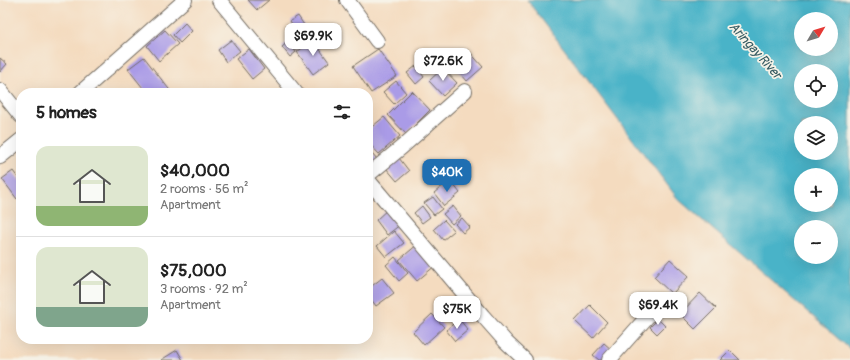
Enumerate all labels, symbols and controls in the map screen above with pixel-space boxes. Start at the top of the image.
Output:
north arrow [794,12,838,56]
map controls [794,12,838,264]
water label: Aringay River [726,19,786,84]
pin: $69.9K [280,23,346,57]
text: $69.9K [294,28,332,44]
pin: $72.6K [410,48,476,82]
text: $72.6K [423,53,463,69]
button: locate [794,64,838,108]
icon: filters [331,101,353,123]
text: 5 homes [36,102,97,123]
button: layers [794,116,838,160]
pin: $40K [423,159,471,193]
text: $40,000 [160,160,230,181]
icon: home [68,162,116,210]
text: $40K [431,164,463,180]
button: + [794,168,838,212]
text: 2 rooms · 56 m² [160,181,248,197]
text: Apartment [160,197,221,213]
button: − [794,220,838,264]
text: $75,000 [160,260,227,281]
icon: home [68,263,116,311]
text: 3 rooms · 92 m² [160,281,248,297]
pin: $69.4K [625,292,691,326]
pin: $75K [433,296,481,330]
text: Apartment [160,297,221,313]
text: $69.4K [638,297,678,313]
text: $75K [443,301,471,317]

